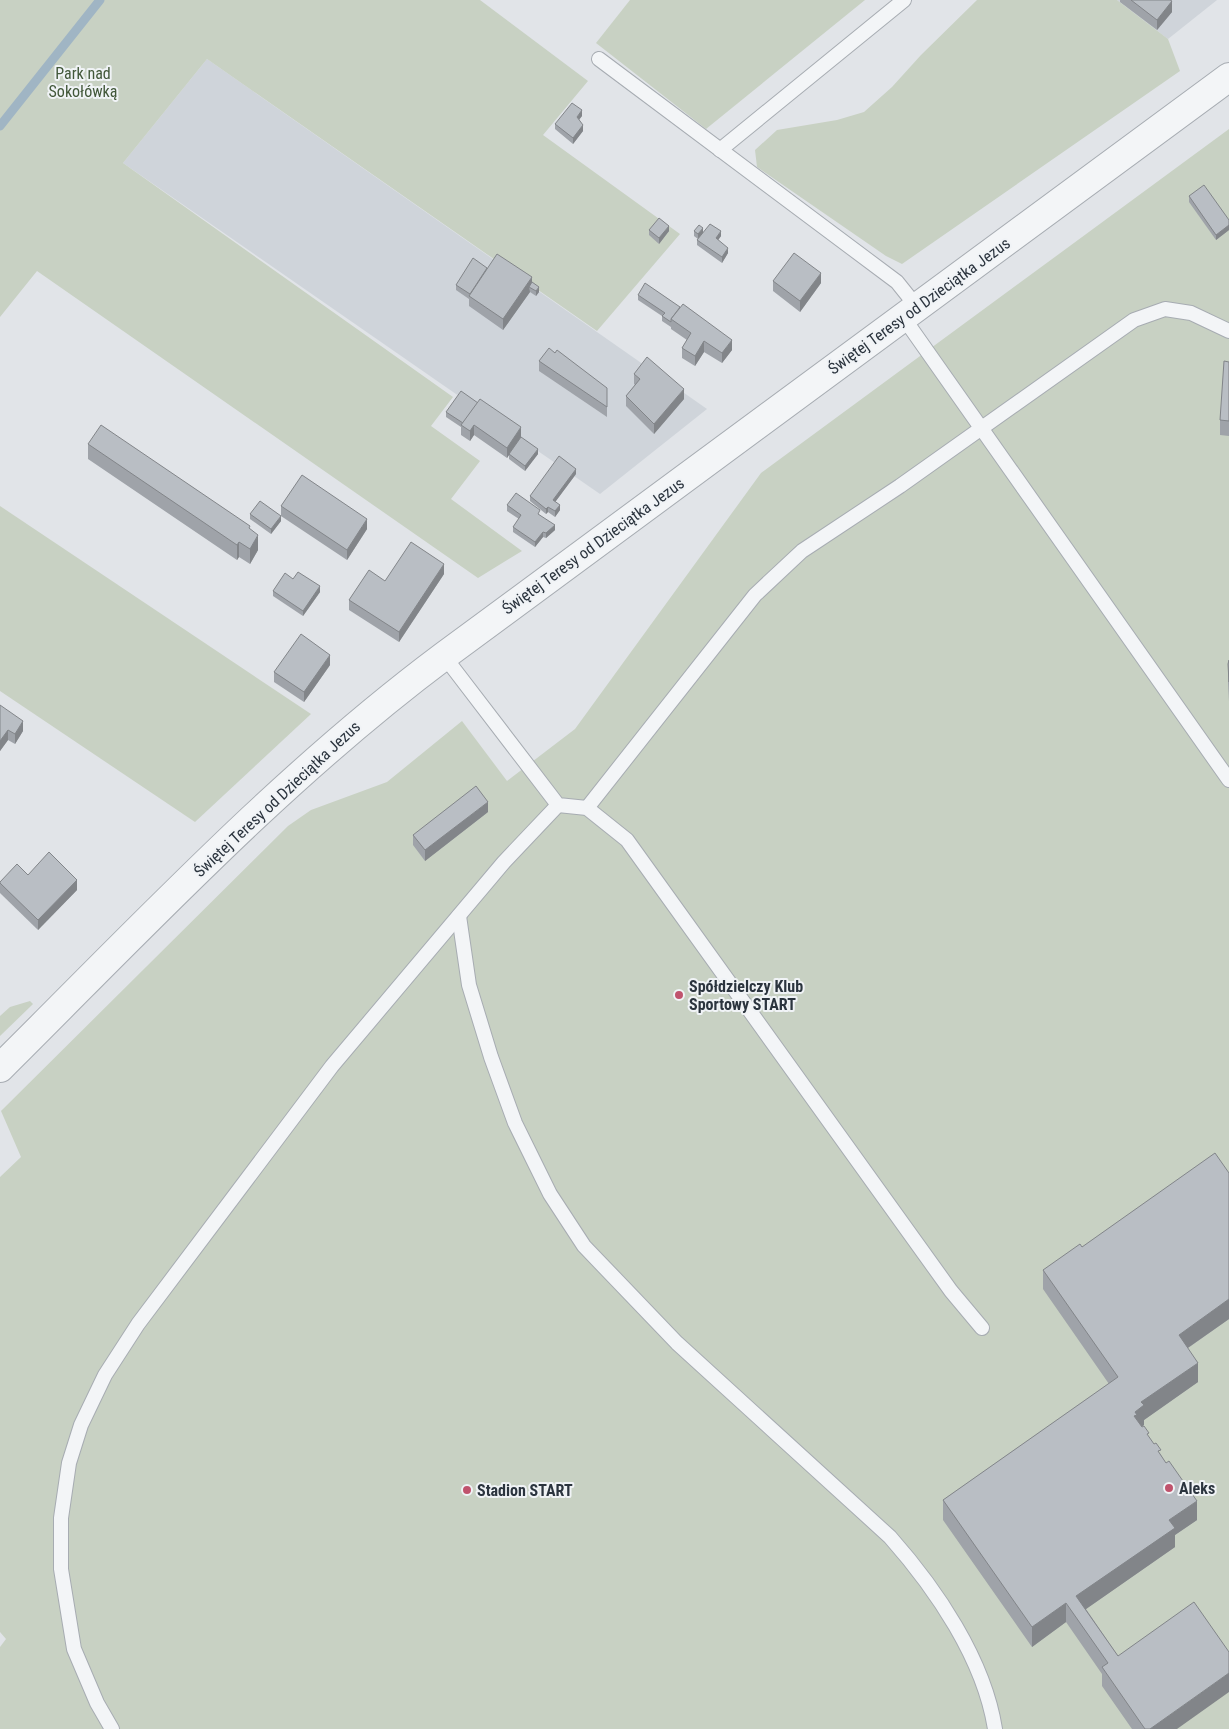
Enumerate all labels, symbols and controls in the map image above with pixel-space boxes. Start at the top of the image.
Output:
park label: Park nad Sokołówką [49,64,117,101]
street label: Świętej Teresy od Dzieciątka Jezus [824,234,1014,378]
street label: Świętej Teresy od Dzieciątka Jezus [498,474,688,618]
street label: Świętej Teresy od Dzieciątka Jezus [190,717,364,881]
place label: Spółdzielczy Klub Sportowy START [689,977,803,1014]
marker: Spółdzielczy Klub Sportowy START [673,989,685,1001]
place label: Aleks [1179,1479,1215,1498]
place label: Stadion START [477,1481,573,1500]
marker: Aleks [1163,1482,1175,1494]
marker: Stadion START [461,1484,473,1496]

